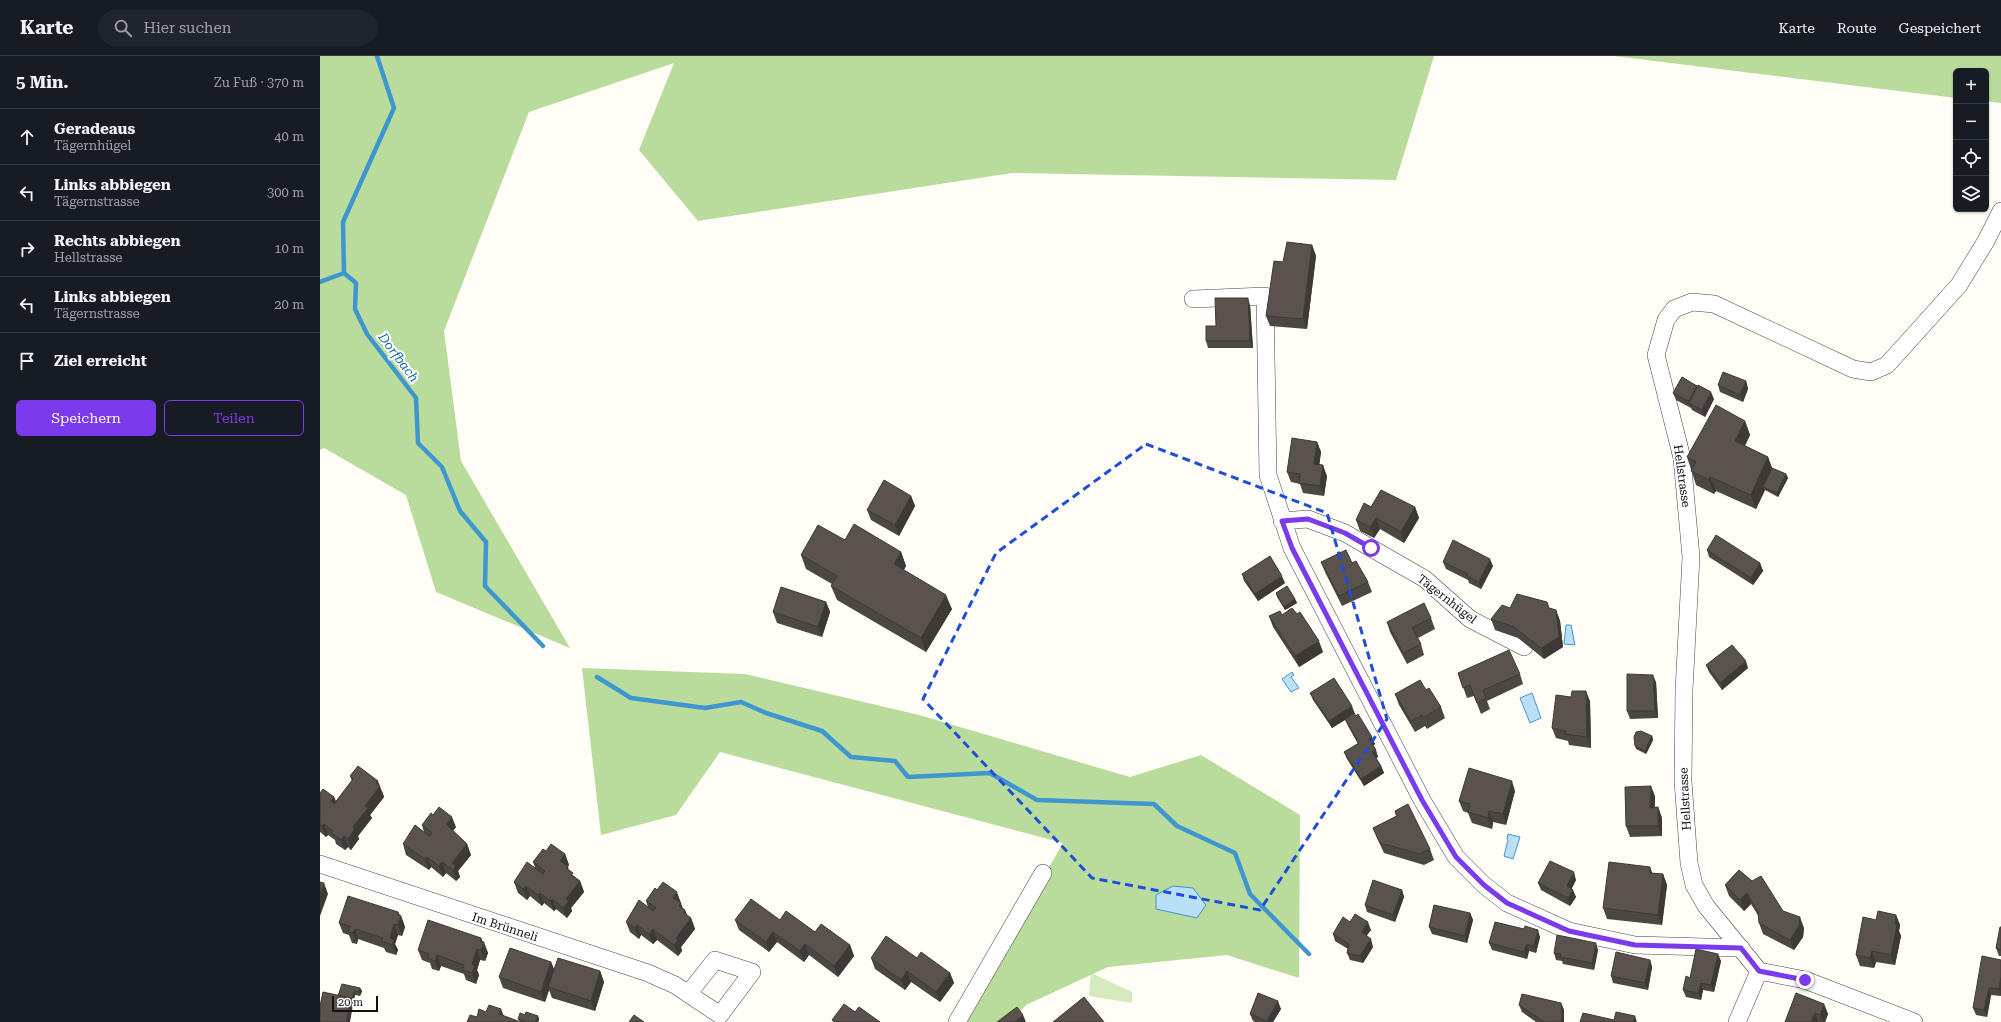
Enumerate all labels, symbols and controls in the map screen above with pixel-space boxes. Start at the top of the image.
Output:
search box [98,10,378,46]
text: Karte [20,16,74,39]
icon: search [112,17,134,39]
text: Hier suchen [144,19,231,37]
text: Karte [1779,20,1815,36]
text: Route [1837,20,1877,36]
text: Gespeichert [1899,20,1981,36]
map controls [1953,68,1989,212]
button: + [1953,68,1989,104]
text: 5 Min. [16,72,69,92]
text: Zu Fuß · 370 m [214,75,304,90]
button: − [1953,104,1989,140]
text: Geradeaus [54,120,135,138]
icon: ahead [16,126,38,148]
text: 40 m [274,129,304,144]
text: Tägernhügel [54,138,131,153]
button: locate [1953,140,1989,176]
text: Links abbiegen [54,176,171,194]
button: layers [1953,176,1989,212]
icon: left [16,182,38,204]
text: 300 m [267,185,304,200]
text: Tägernstrasse [54,194,140,209]
text: Rechts abbiegen [54,232,181,250]
icon: right [16,238,38,260]
text: 10 m [274,241,304,256]
text: Hellstrasse [54,250,122,265]
text: Links abbiegen [54,288,171,306]
icon: left [16,294,38,316]
text: 20 m [274,297,304,312]
text: Tägernstrasse [54,306,140,321]
water label: Dorfbach [375,329,422,385]
icon: arrive [16,350,38,372]
text: Ziel erreicht [54,352,147,370]
button: Speichern [16,400,156,436]
button: Teilen [164,400,304,436]
street label: Hellstrasse [1671,444,1693,509]
route start [1362,539,1380,557]
street label: Tägernhügel [1415,572,1480,627]
street label: Hellstrasse [1676,767,1694,831]
street label: Im Brünneli [470,910,540,944]
route end [1796,971,1814,989]
scale bar [332,994,378,1013]
text: 20 m [338,996,363,1009]

